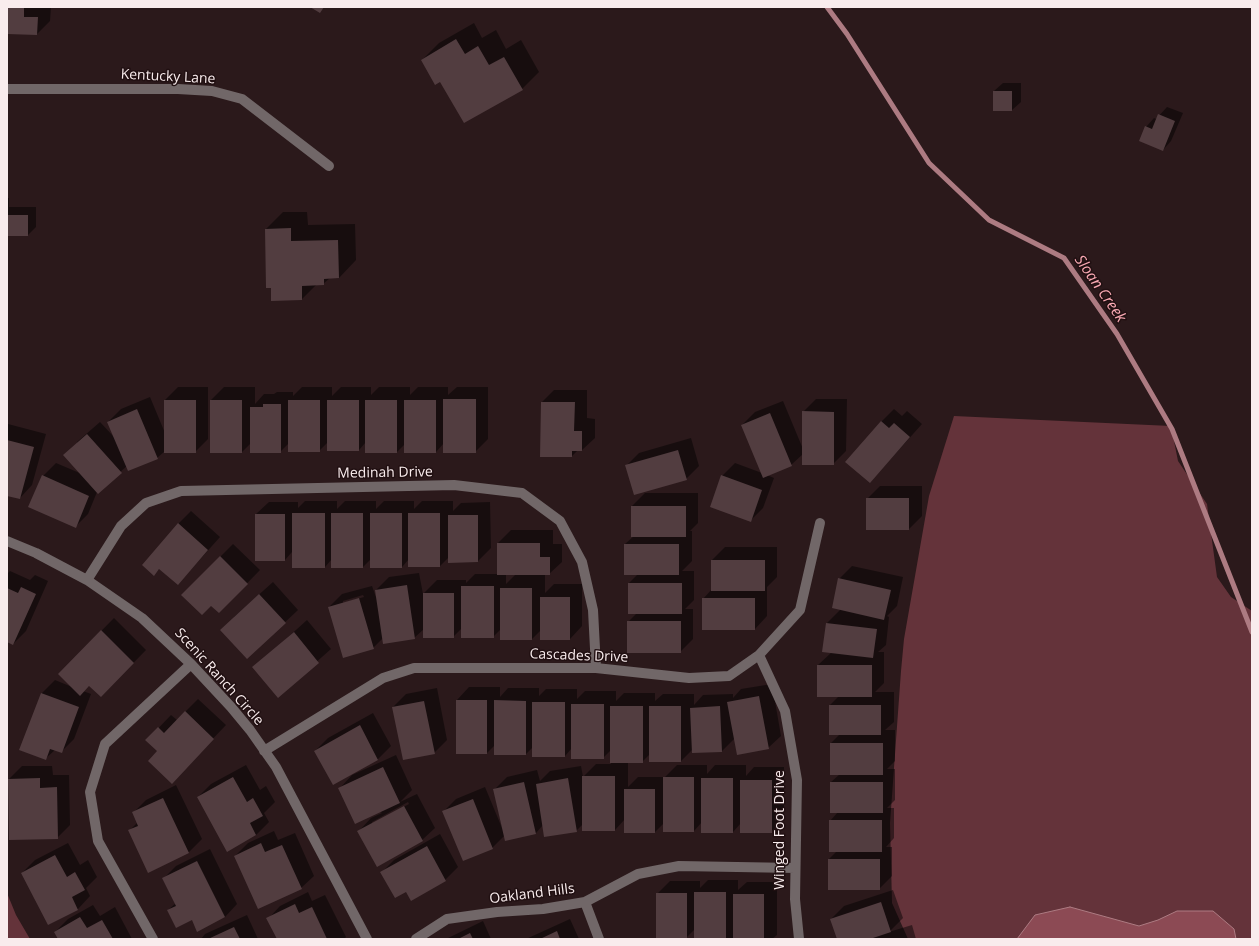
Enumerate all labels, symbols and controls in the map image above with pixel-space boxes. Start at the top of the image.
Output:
street label: Kentucky Lane [120,66,216,88]
water label: Sloan Creek [1070,252,1130,326]
street label: Medinah Drive [337,464,433,482]
street label: Scenic Ranch Circle [171,625,267,729]
street label: Cascades Drive [529,646,629,666]
street label: Winged Foot Drive [772,770,788,890]
street label: Oakland Hills [488,880,576,908]

